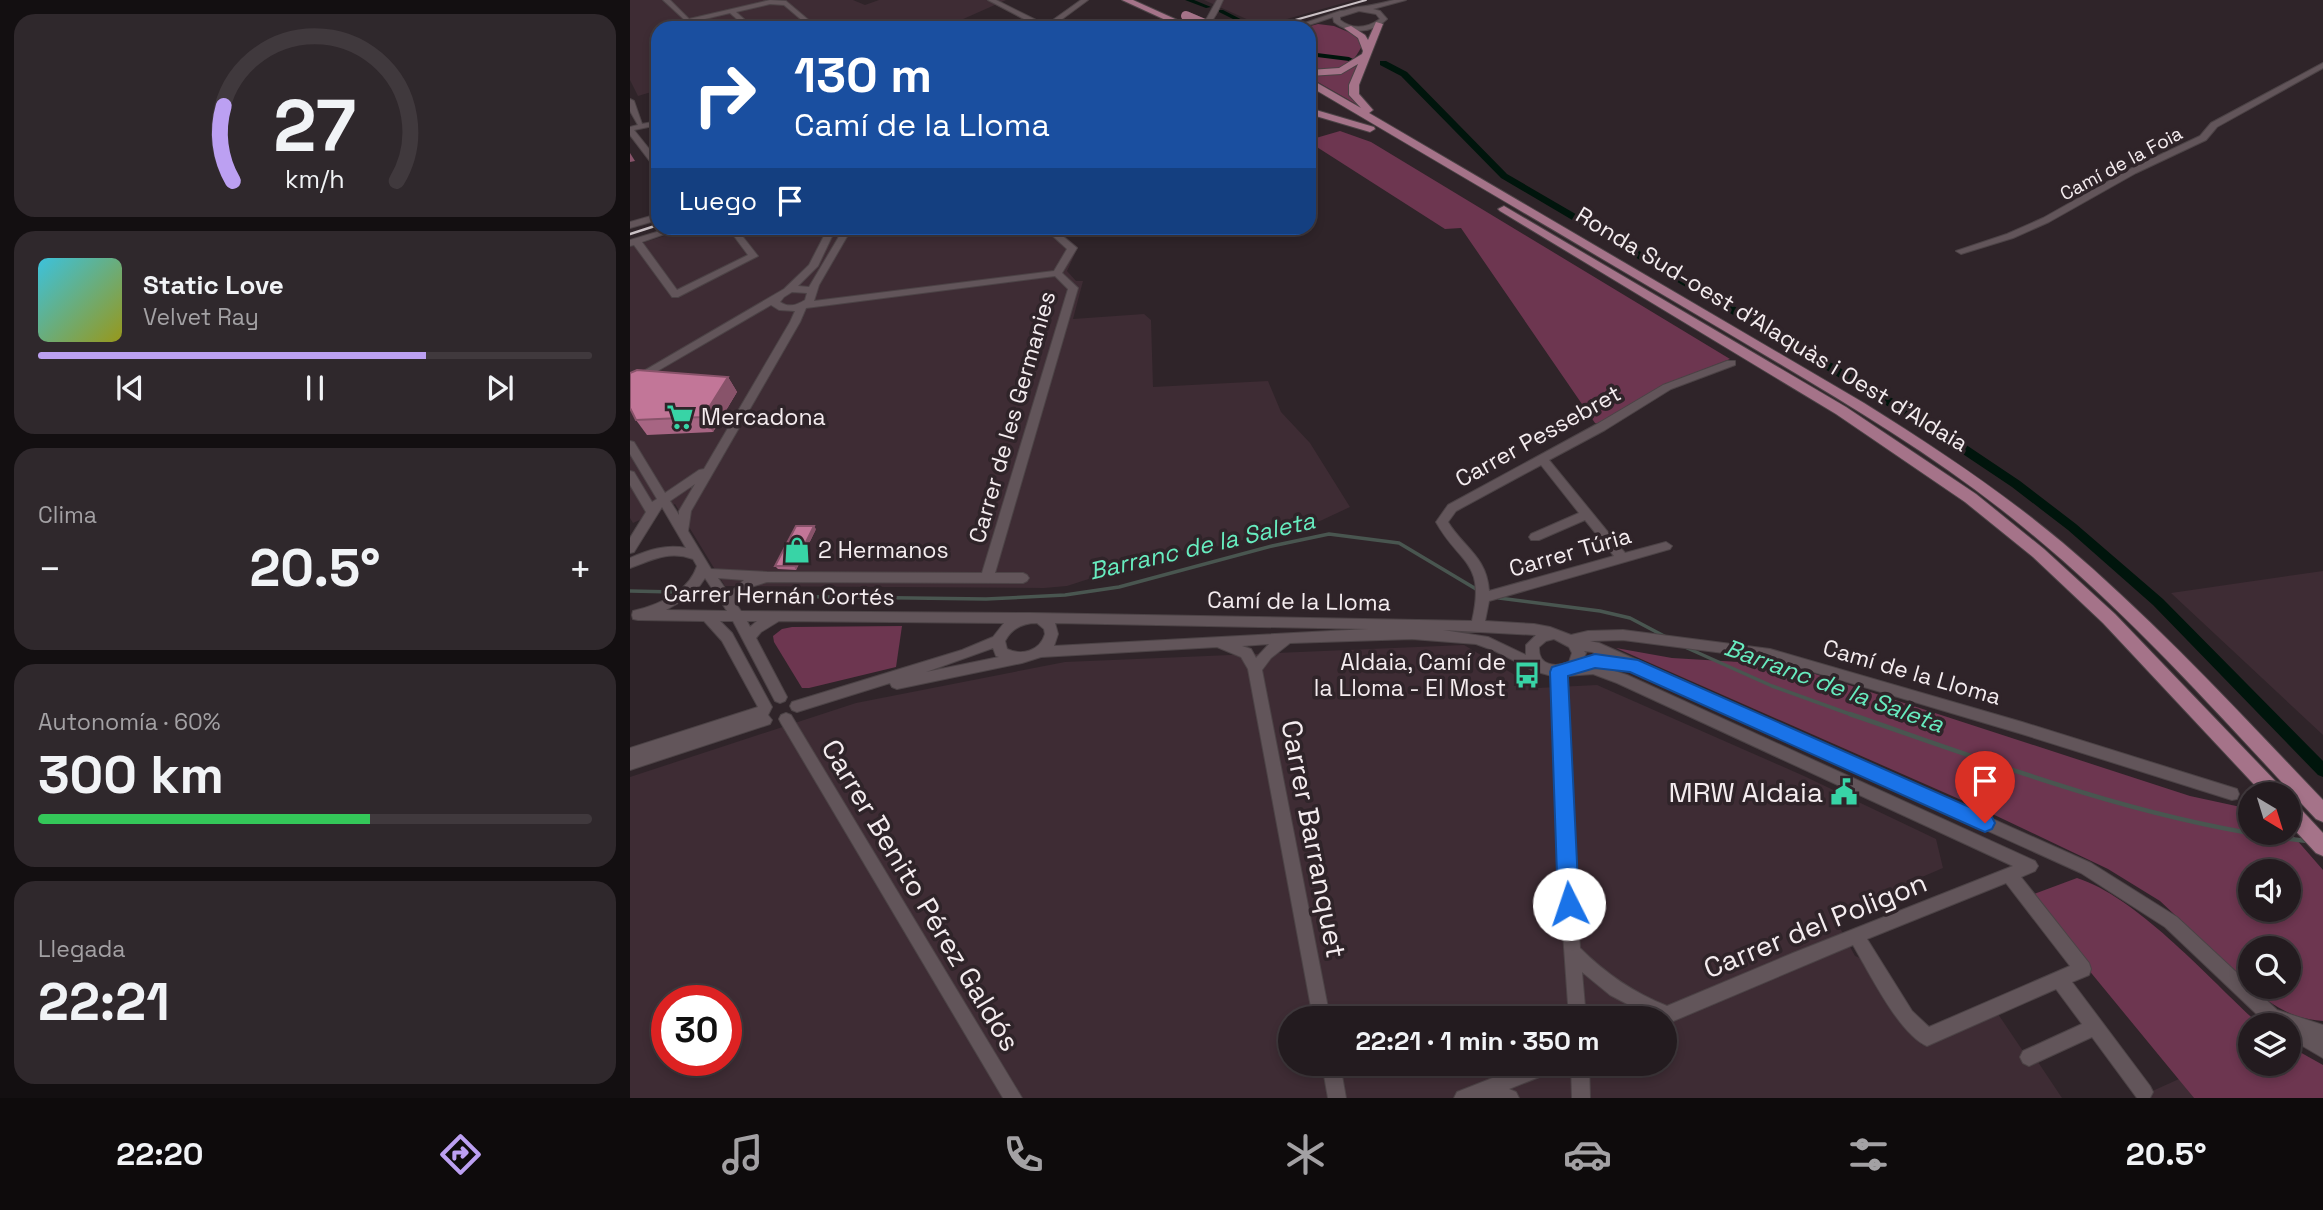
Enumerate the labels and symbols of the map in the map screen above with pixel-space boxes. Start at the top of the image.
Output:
street label: Camí de la Foia [2056,121,2187,206]
street label: Ronda Sud-oest d'Alaquàs i Oest d'Aldaia [1570,200,1974,458]
street label: Carrer de les Germanies [962,288,1062,546]
street label: Carrer Pessebret [1450,378,1626,494]
supermarket icon: Mercadona [665,402,695,432]
place label: Mercadona [701,402,826,432]
water label: Barranc de la Saleta [1086,504,1318,587]
street label: Carrer Túria [1505,520,1635,584]
shop icon: 2 Hermanos [782,535,812,565]
place label: 2 Hermanos [818,535,949,565]
street label: Carrer Hernán Cortés [663,578,895,612]
street label: Camí de la Lloma [1207,584,1391,618]
water label: Barranc de la Saleta [1720,631,1948,740]
street label: Camí de la Lloma [1820,632,2004,712]
place label: Aldaia, Camí de la Lloma - El Most [1314,647,1506,703]
bus stop icon: Aldaia, Camí de la Lloma - El Most [1512,660,1542,690]
street label: Carrer Barranquet [1273,717,1355,961]
street label: Carrer Benito Pérez Galdós [814,733,1028,1057]
pin [1955,751,2015,823]
place label: MRW Aldaia [1668,774,1823,810]
public building icon: MRW Aldaia [1829,777,1859,807]
north arrow [2238,782,2301,845]
street label: Carrer del Poligon [1698,864,1932,986]
position arrow [1532,867,1606,941]
speed limit sign: 30 [651,985,742,1076]

